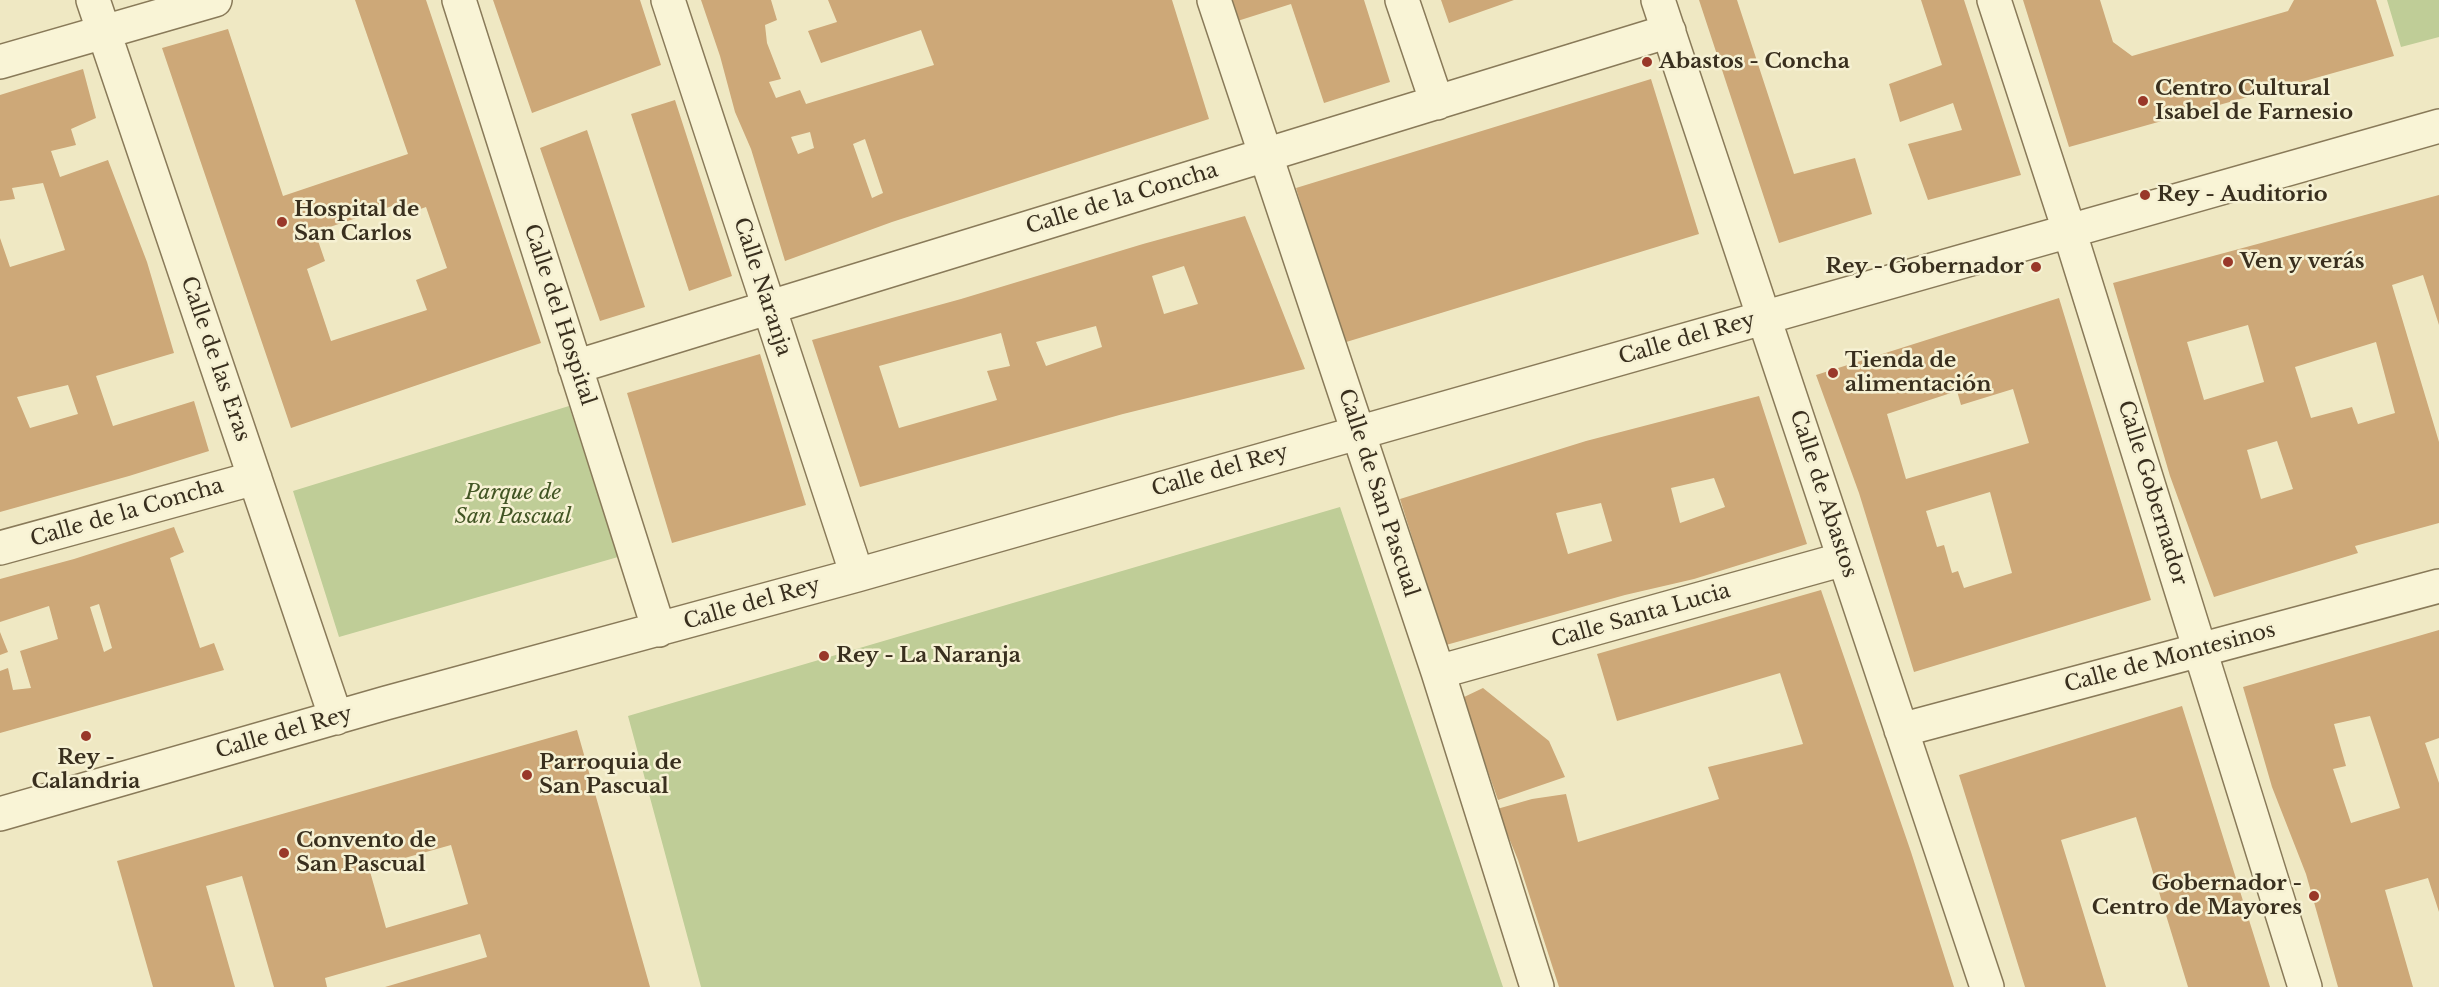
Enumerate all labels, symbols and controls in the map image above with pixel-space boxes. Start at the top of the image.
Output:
place label: Abastos - Concha [1659,49,1850,75]
marker: Abastos - Concha [1640,55,1654,69]
place label: Centro Cultural Isabel de Farnesio [2155,76,2353,126]
marker: Centro Cultural Isabel de Farnesio [2136,94,2150,108]
street label: Calle de la Concha [1023,158,1221,240]
place label: Rey - Auditorio [2157,182,2328,208]
marker: Rey - Auditorio [2138,188,2152,202]
place label: Hospital de San Carlos [294,197,419,247]
marker: Hospital de San Carlos [275,215,289,229]
street label: Calle Naranja [728,215,796,359]
street label: Calle del Hospital [518,221,600,409]
place label: Ven y verás [2240,249,2365,275]
place label: Rey - Gobernador [1825,254,2024,280]
marker: Ven y verás [2221,255,2235,269]
marker: Rey - Gobernador [2029,260,2043,274]
street label: Calle de las Eras [175,273,255,445]
street label: Calle del Rey [1616,307,1758,371]
place label: Tienda de alimentación [1845,348,1991,398]
marker: Tienda de alimentación [1826,366,1840,380]
street label: Calle de San Pascual [1332,386,1424,600]
street label: Calle Gobernador [2112,398,2192,588]
street label: Calle de Abastos [1784,407,1862,581]
street label: Calle del Rey [1149,439,1291,503]
street label: Calle de la Concha [28,473,226,553]
park label: Parque de San Pascual [454,480,572,530]
street label: Calle del Rey [681,572,823,636]
street label: Calle Santa Lucia [1549,578,1733,654]
street label: Calle de Montesinos [2062,618,2278,698]
place label: Rey - La Naranja [836,643,1021,669]
marker: Rey - La Naranja [817,649,831,663]
street label: Calle del Rey [213,701,355,765]
marker: Rey - Calandria [79,729,93,743]
place label: Rey - Calandria [32,745,140,795]
place label: Parroquia de San Pascual [539,750,682,800]
marker: Parroquia de San Pascual [520,768,534,782]
place label: Convento de San Pascual [296,828,436,878]
marker: Convento de San Pascual [277,846,291,860]
place label: Gobernador - Centro de Mayores [2092,871,2302,921]
marker: Gobernador - Centro de Mayores [2307,889,2321,903]

